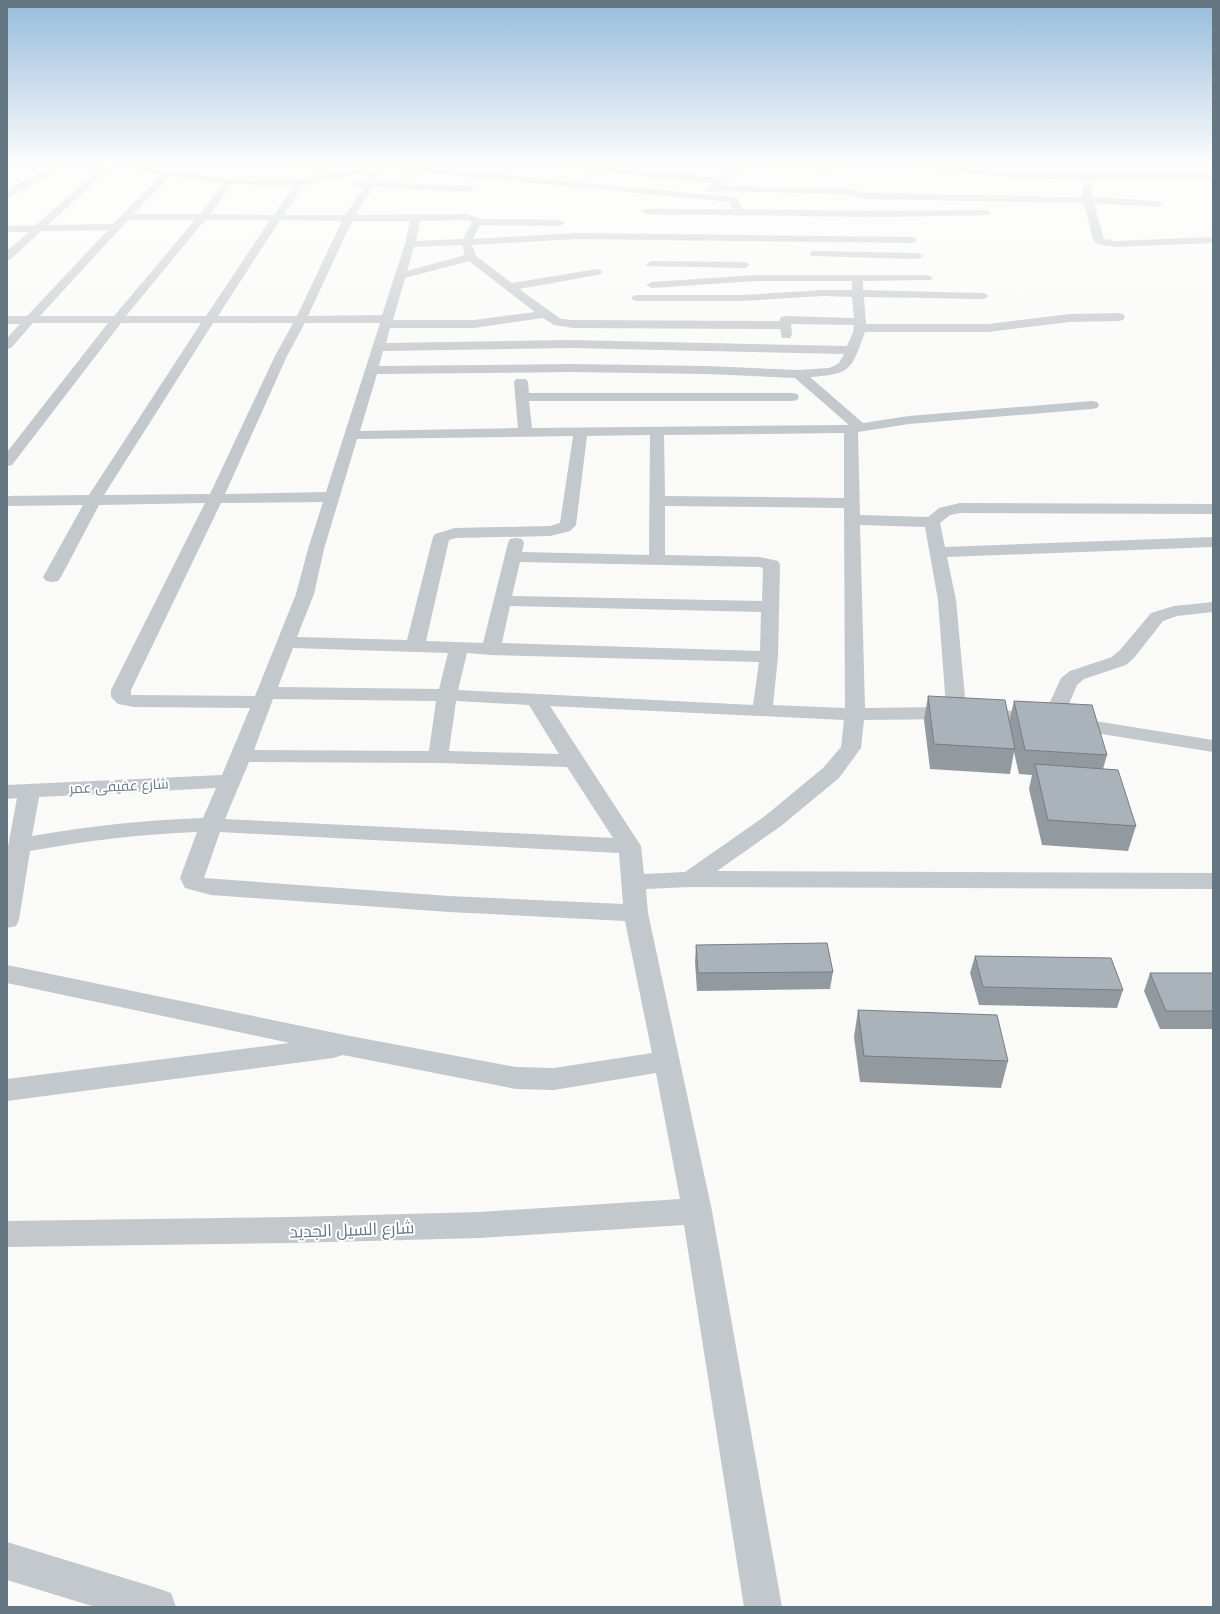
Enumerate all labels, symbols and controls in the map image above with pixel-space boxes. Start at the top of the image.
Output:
street label: شارع عفيفى عمر [68,774,169,798]
street label: شارع السيل الجديد [289,1216,415,1244]

